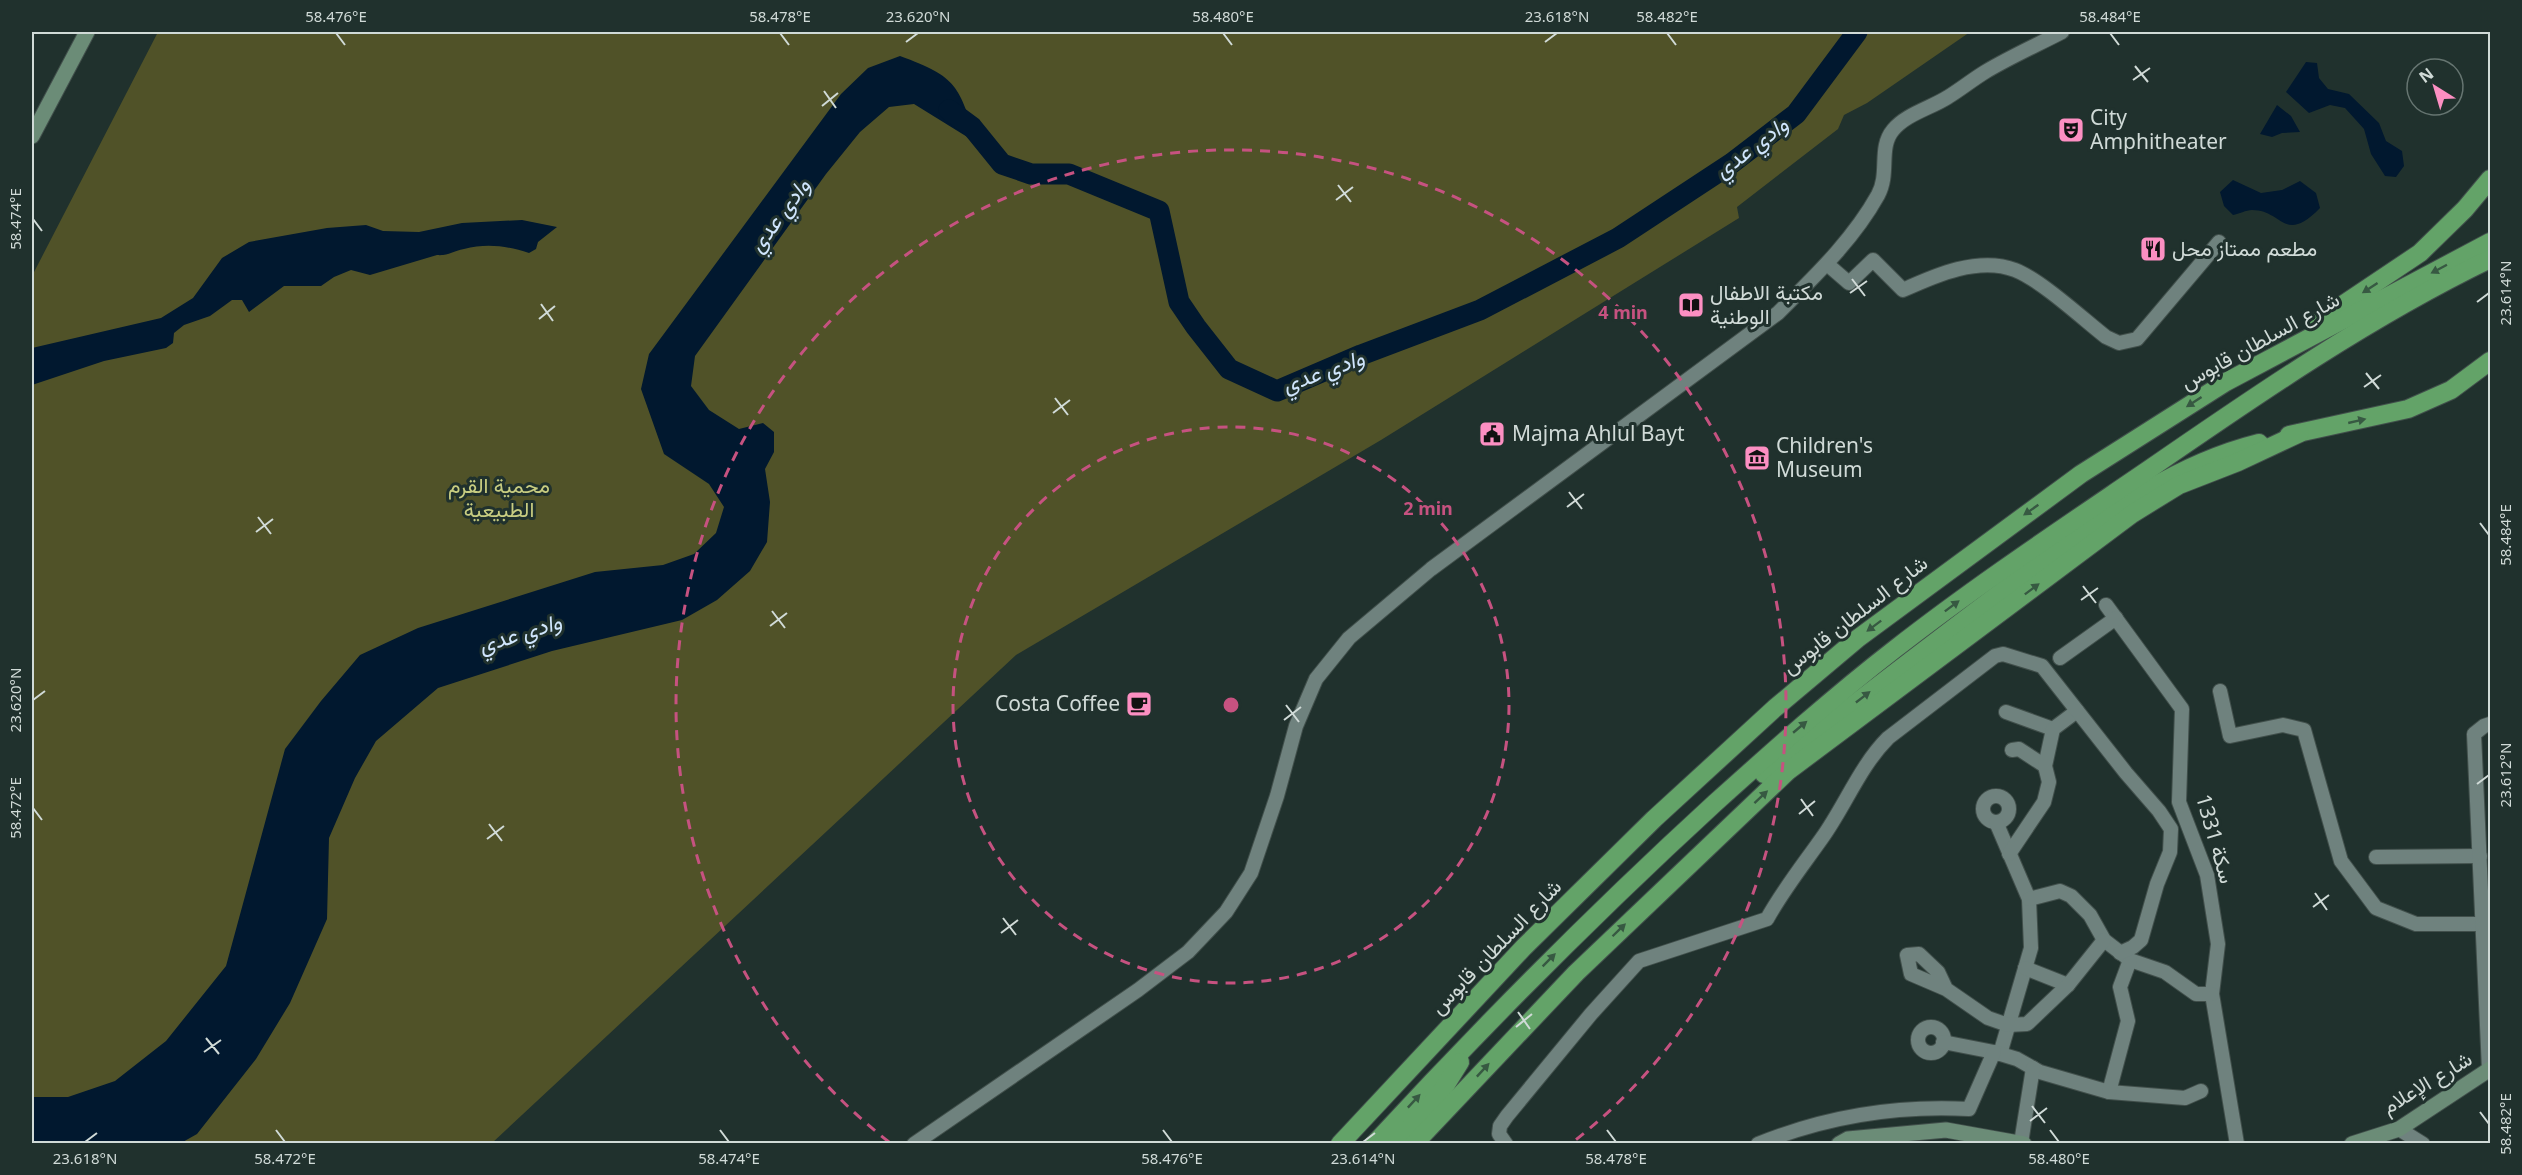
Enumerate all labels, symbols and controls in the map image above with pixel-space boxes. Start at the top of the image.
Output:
text: 58.476°E [305,6,367,26]
text: 58.478°E [749,6,811,26]
text: 23.620°N [886,6,950,26]
text: 58.480°E [1192,6,1254,26]
text: 23.618°N [1525,6,1589,26]
text: 58.482°E [1636,6,1698,26]
text: 58.484°E [2079,6,2141,26]
north arrow [2405,57,2465,117]
text: N [2414,62,2438,88]
place label: City Amphitheater [2090,103,2227,155]
water label: وادي عدي [1707,108,1796,187]
theatre icon: City Amphitheater [2056,115,2086,145]
water label: وادي عدي [741,171,819,260]
text: 58.474°E [5,188,25,250]
restaurant icon: مطعم ممتاز محل [2138,234,2168,264]
place label: مطعم ممتاز محل [2172,234,2317,263]
text: 23.614°N [2495,261,2515,325]
one-way arrow [2430,265,2447,274]
place label: مكتبة الاطفال الوطنية [1710,278,1823,330]
one-way arrow [2362,282,2378,293]
street label: شارع السلطان قابوس [2175,285,2345,396]
library icon: مكتبة الاطفال الوطنية [1676,290,1706,320]
text: 4 min [1598,300,1648,324]
water label: وادي عدي [1277,341,1369,403]
one-way arrow [2185,397,2202,408]
one-way arrow [2348,416,2366,426]
public building icon: Majma Ahlul Bayt [1477,419,1507,449]
place label: Majma Ahlul Bayt [1512,419,1685,447]
place label: Children's Museum [1776,431,1873,483]
museum icon: Children's Museum [1742,443,1772,473]
park label: محمية القرم الطبيعية [448,471,550,523]
text: 2 min [1403,496,1453,520]
one-way arrow [2023,504,2039,515]
text: 58.484°E [2495,504,2515,566]
street label: شارع السلطان قابوس [1776,548,1934,681]
one-way arrow [2024,583,2040,595]
one-way arrow [1945,601,1960,613]
water label: وادي عدي [475,605,566,663]
one-way arrow [1867,620,1883,632]
text: 23.620°N [5,668,25,732]
place label: Costa Coffee [995,689,1120,717]
cafe icon: Costa Coffee [1124,689,1154,719]
one-way arrow [1856,691,1871,703]
centre of rings [1221,695,1241,715]
one-way arrow [1792,721,1808,734]
text: 23.612°N [2495,743,2515,807]
text: 58.472°E [5,777,25,839]
one-way arrow [1754,790,1768,804]
street label: سكة 1331 [2190,791,2242,887]
street label: شارع السلطان قابوس [1423,873,1568,1021]
one-way arrow [1612,924,1626,938]
one-way arrow [1541,953,1555,967]
street label: شارع الإعلام [2376,1044,2477,1121]
one-way arrow [1476,1064,1490,1078]
one-way arrow [1407,1093,1421,1108]
text: 58.482°E [2495,1093,2515,1155]
text: 23.618°N [53,1148,117,1168]
text: 58.472°E [254,1148,316,1168]
text: 58.474°E [698,1148,760,1168]
text: 58.476°E [1141,1148,1203,1168]
text: 23.614°N [1331,1148,1395,1168]
text: 58.478°E [1585,1148,1647,1168]
text: 58.480°E [2028,1148,2090,1168]

